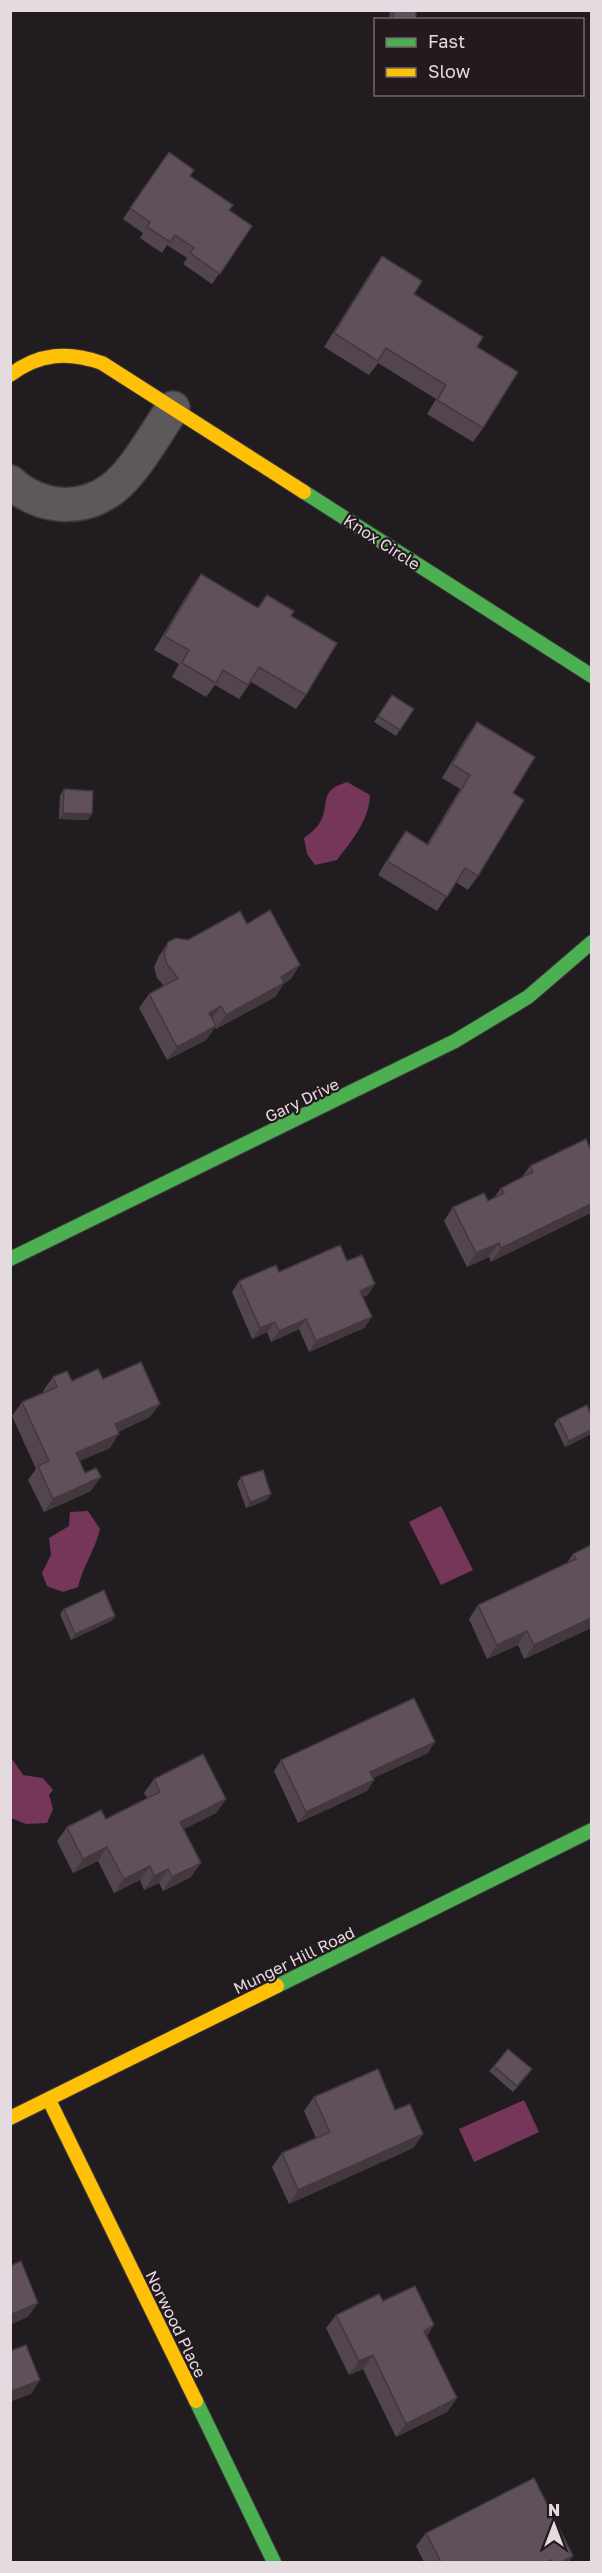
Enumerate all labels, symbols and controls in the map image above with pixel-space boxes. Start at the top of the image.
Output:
legend [374,18,584,96]
text: Fast [428,30,465,52]
text: Slow [428,60,471,82]
street label: Knox Circle [340,510,424,574]
street label: Gary Drive [262,1074,342,1126]
street label: Munger Hill Road [230,1922,358,1998]
street label: Norwood Place [141,2267,211,2381]
north arrow [524,2495,584,2555]
text: N [548,2500,560,2520]

